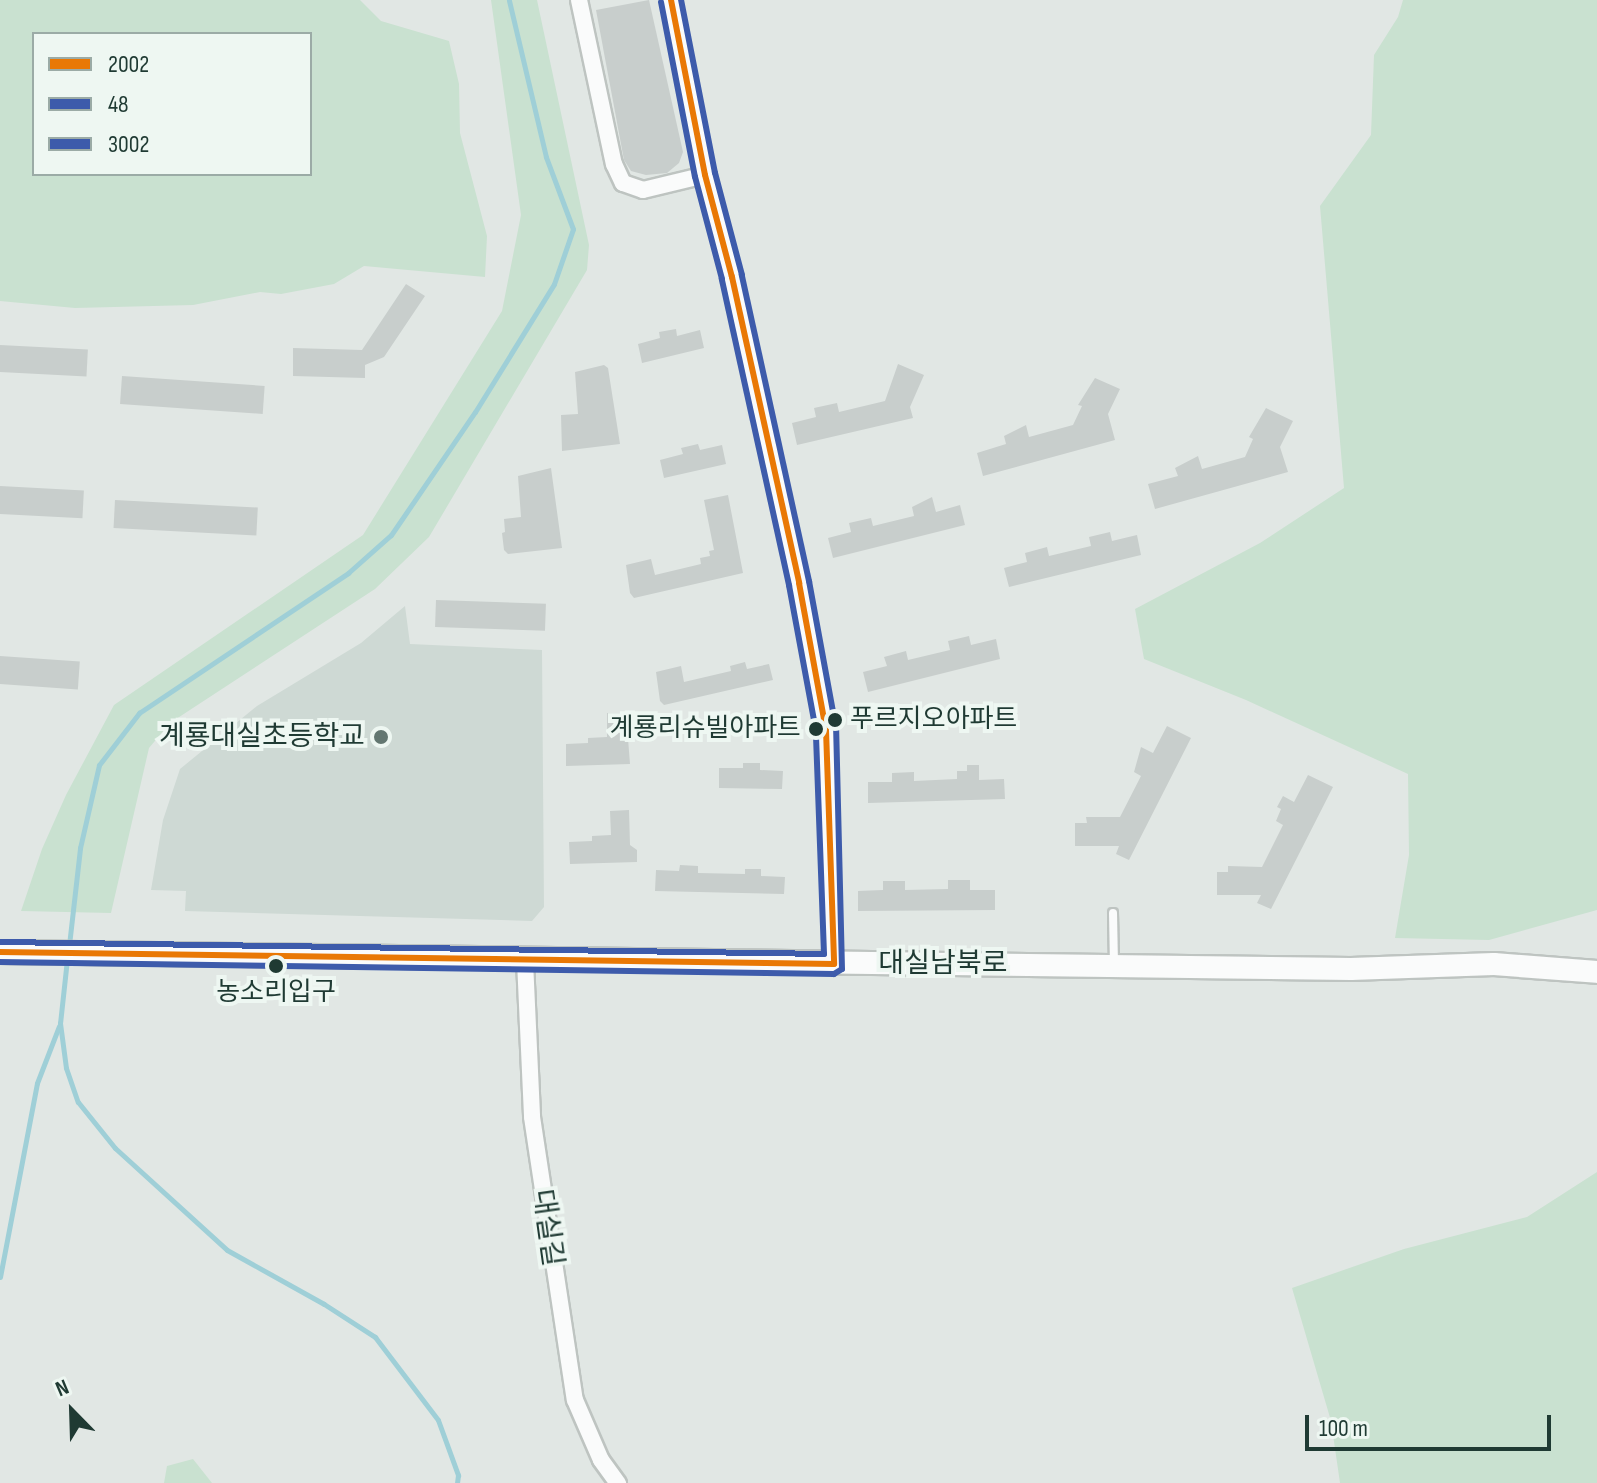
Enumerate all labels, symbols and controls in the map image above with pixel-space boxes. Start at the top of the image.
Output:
legend [32,32,312,176]
text: 2002 [108,50,149,79]
text: 48 [108,90,129,119]
text: 3002 [108,130,149,159]
place label: 푸르지오아파트 [850,704,1017,736]
marker: 푸르지오아파트 [827,712,843,728]
place label: 계룡리슈빌아파트 [610,713,801,745]
place label: 계룡대실초등학교 [159,720,365,754]
marker: 계룡리슈빌아파트 [808,721,824,737]
marker: 계룡대실초등학교 [372,728,390,746]
street label: 대실남북로 [879,947,1007,981]
marker: 농소리입구 [268,958,284,974]
place label: 농소리입구 [216,977,336,1009]
street label: 대실길 [525,1187,569,1269]
north arrow [32,1371,112,1451]
text: N [52,1374,73,1403]
scale bar [1309,1399,1555,1449]
text: 100 m [1319,1414,1368,1443]

